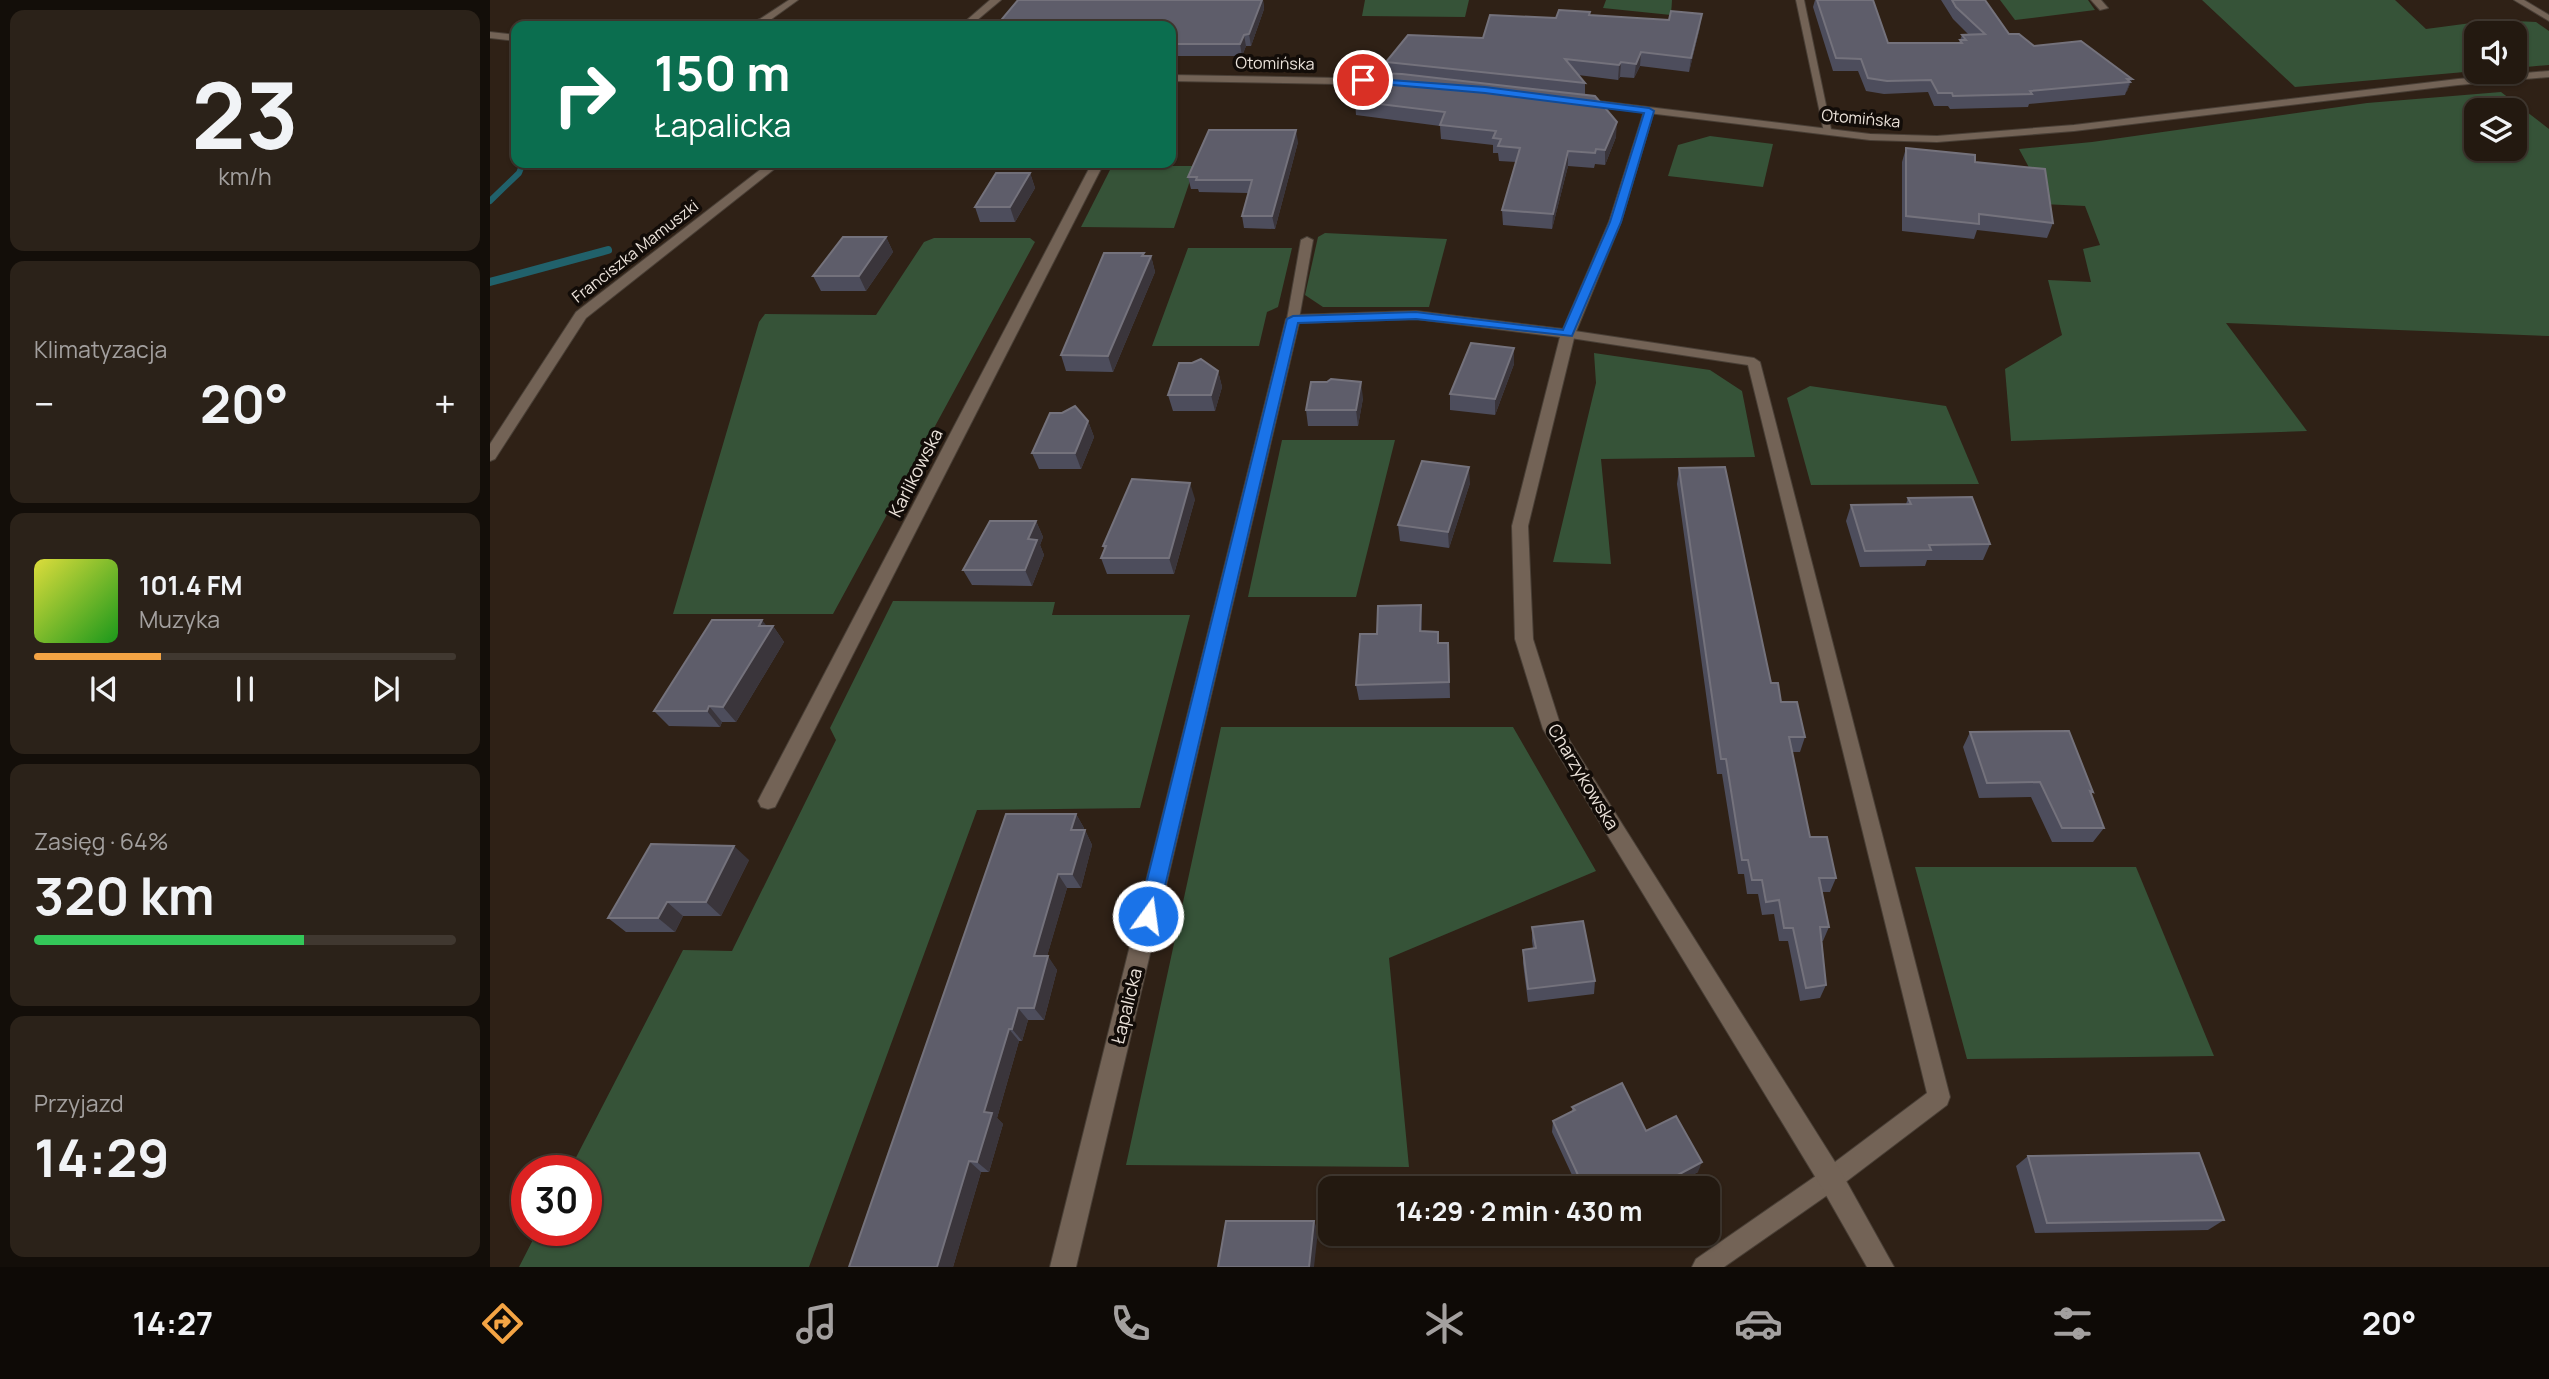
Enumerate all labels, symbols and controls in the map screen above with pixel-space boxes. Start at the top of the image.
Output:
map controls [2464,21,2527,161]
button: sound [2464,21,2527,84]
text: 150 m [654,39,790,106]
icon: right [539,49,630,140]
pin [1333,50,1393,110]
street label: Otomińska [1235,51,1315,75]
text: 23 [191,52,299,176]
icon: arrive [1344,61,1382,99]
button: layers [2464,98,2527,161]
text: Łapalicka [654,103,791,147]
street label: Otomińska [1821,104,1901,132]
text: km/h [218,160,272,192]
street label: Franciszka Mamuszki [567,195,703,307]
text: Klimatyzacja [34,333,167,365]
text: 20° [200,368,289,439]
text: − [34,377,55,429]
text: + [434,377,456,429]
street label: Karlikowska [883,424,948,521]
text: 101.4 FM [139,567,243,603]
text: Muzyka [139,603,220,635]
icon: previous [85,670,123,708]
icon: pause [226,670,264,708]
icon: next [367,670,405,708]
street label: Charzykowska [1543,719,1625,834]
text: Zasięg · 64% [34,825,168,857]
text: 320 km [34,860,215,931]
position arrow [1111,879,1185,953]
street label: Łapalicka [1105,965,1147,1046]
text: Przyjazd [34,1087,124,1119]
text: 14:29 [34,1122,170,1193]
speed limit sign: 30 [511,1155,602,1246]
text: 14:29 · 2 min · 430 m [1396,1193,1642,1229]
icon: directions [478,1299,527,1348]
icon: music [792,1299,841,1348]
icon: phone [1106,1299,1155,1348]
icon: climate [1420,1299,1469,1348]
icon: car [1734,1299,1783,1348]
icon: filters [2048,1299,2097,1348]
text: 14:27 [132,1301,213,1345]
text: 20° [2362,1301,2416,1345]

